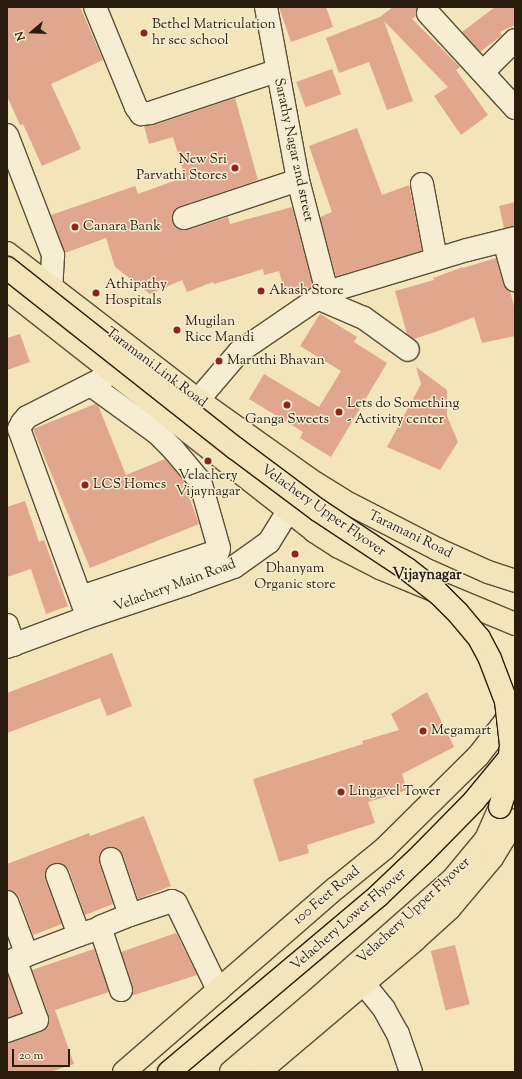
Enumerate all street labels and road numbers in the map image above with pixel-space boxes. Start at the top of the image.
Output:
street label: Sarathy Nagar 2nd street [270,77,316,223]
street label: Taramani Link Road [102,324,210,412]
street label: Velachery Upper Flyover [257,462,389,560]
street label: Taramani Road [365,507,455,563]
street label: Velachery Main Road [112,556,238,616]
street label: Velachery Upper Flyover [354,854,474,968]
street label: 100 Feet Road [290,863,364,929]
street label: Velachery Lower Flyover [288,865,410,975]

